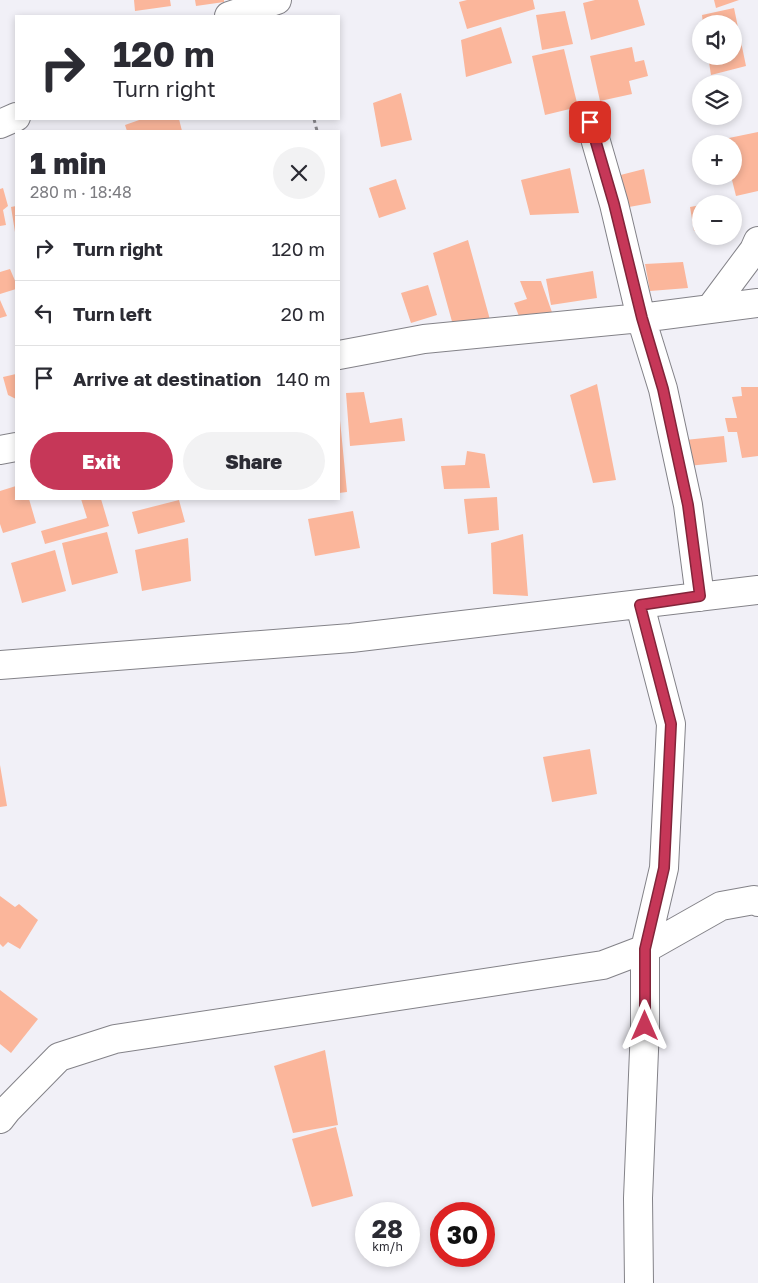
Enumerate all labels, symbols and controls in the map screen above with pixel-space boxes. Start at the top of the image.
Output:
map controls [692,15,742,245]
button: sound [692,15,742,65]
text: 120 m [113,33,215,75]
icon: right [30,35,95,100]
text: Turn right [113,75,216,102]
button: layers [692,75,742,125]
pin [569,101,611,143]
icon: arrive [576,108,604,136]
button: + [692,135,742,185]
text: 1 min [30,145,106,181]
button: close [273,147,325,199]
text: 280 m · 18:48 [30,182,132,202]
button: − [692,195,742,245]
icon: right [30,234,58,262]
text: Turn right [73,237,163,260]
text: 120 m [271,237,325,260]
icon: left [30,299,58,327]
text: Turn left [73,302,152,325]
text: 20 m [281,302,325,325]
icon: arrive [30,364,58,392]
text: Arrive at destination [73,367,261,390]
text: 140 m [276,367,331,390]
button: Exit [30,432,173,490]
button: Share [183,432,325,490]
position arrow [618,999,670,1051]
speed limit sign: 30 [430,1202,495,1267]
text: 28 [372,1213,403,1244]
text: km/h [372,1239,403,1254]

